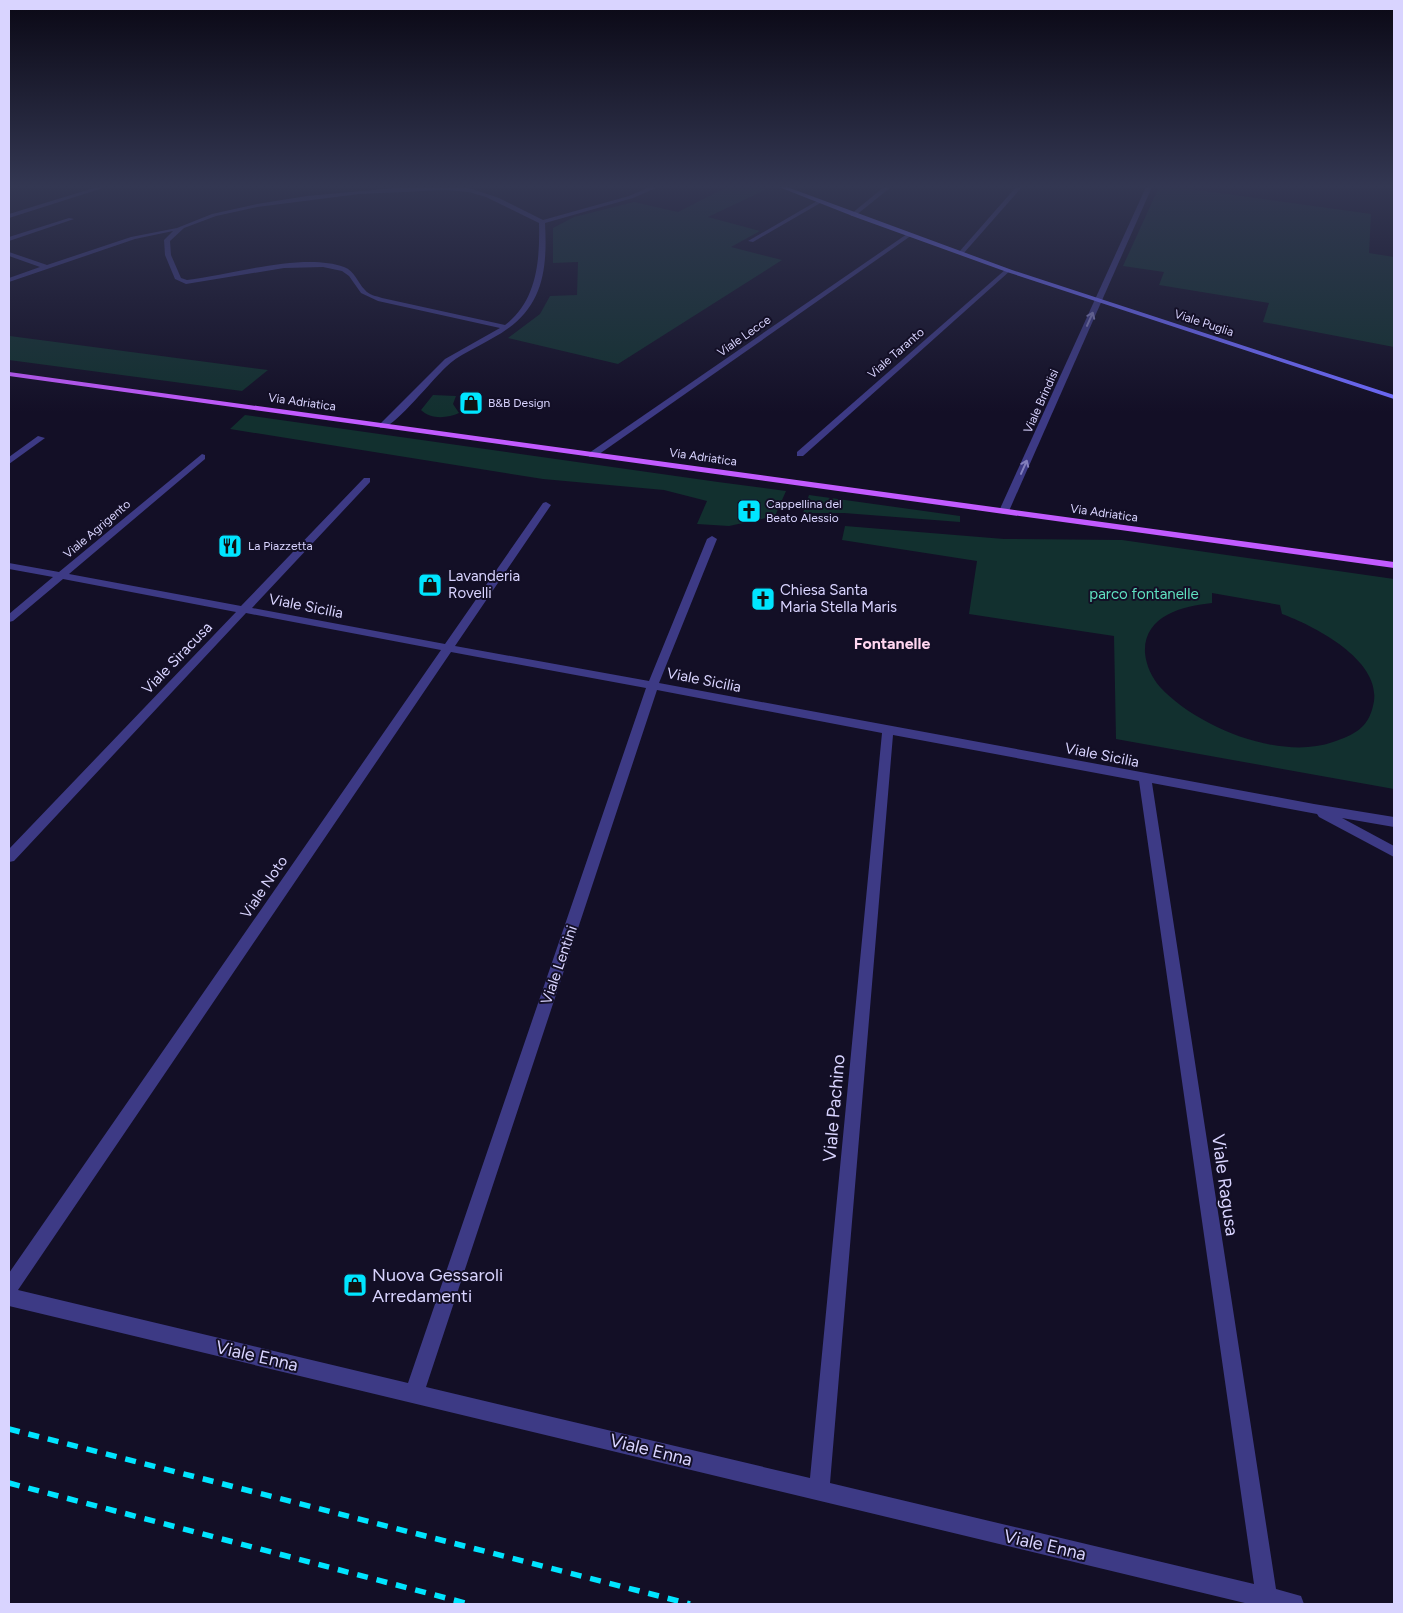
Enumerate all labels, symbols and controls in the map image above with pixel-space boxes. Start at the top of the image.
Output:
street label: Viale Puglia [1173,307,1235,339]
street label: Viale Lecce [715,312,774,359]
one-way arrow [1086,312,1096,327]
street label: Viale Taranto [865,325,927,381]
street label: Viale Brindisi [1021,367,1061,435]
street label: Via Adriatica [267,390,337,414]
shop icon: B&B Design [458,390,484,416]
place label: B&B Design [488,396,551,410]
street label: Via Adriatica [668,445,738,469]
one-way arrow [1019,460,1029,475]
street label: Viale Agrigento [61,497,133,561]
place label: Cappellina del Beato Alessio [766,497,842,525]
church icon: Cappellina del Beato Alessio [736,498,762,524]
street label: Via Adriatica [1069,501,1139,525]
restaurant icon: La Piazzetta [217,533,243,559]
place label: La Piazzetta [248,539,313,553]
place label: Lavanderia Rovelli [448,567,520,602]
shop icon: Lavanderia Rovelli [417,572,443,598]
place label: Chiesa Santa Maria Stella Maris [780,581,897,616]
park label: parco fontanelle [1089,585,1199,603]
church icon: Chiesa Santa Maria Stella Maris [750,586,776,612]
street label: Viale Sicilia [267,590,345,622]
street label: Viale Siracusa [138,618,216,698]
district label: Fontanelle [854,634,930,653]
street label: Viale Sicilia [665,664,743,696]
street label: Viale Sicilia [1063,739,1141,771]
street label: Viale Noto [237,852,292,922]
street label: Viale Lentini [537,923,581,1007]
street label: Viale Pachino [818,1053,850,1163]
street label: Viale Ragusa [1207,1133,1243,1237]
place label: Nuova Gessaroli Arredamenti [372,1264,503,1307]
shop icon: Nuova Gessaroli Arredamenti [342,1272,368,1298]
street label: Viale Enna [214,1336,300,1376]
street label: Viale Enna [608,1429,694,1471]
street label: Viale Enna [1002,1525,1088,1565]

